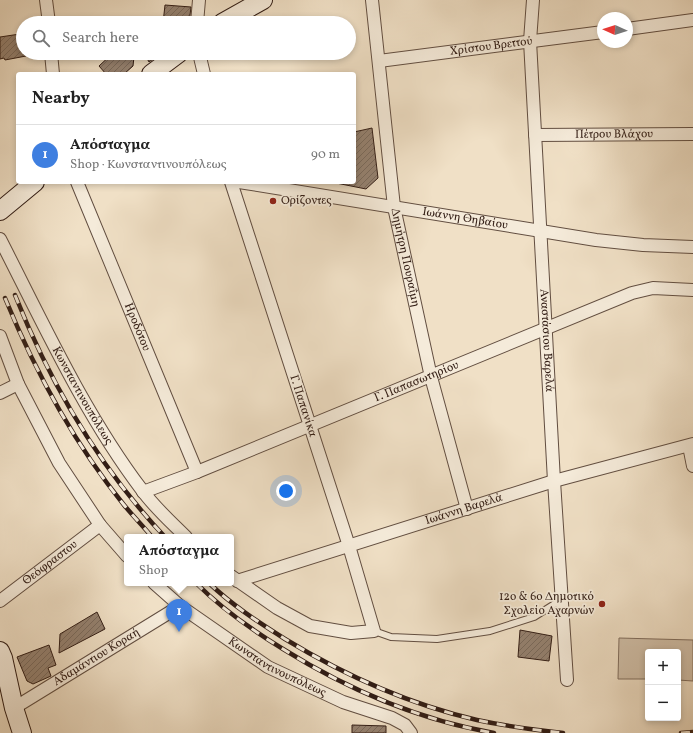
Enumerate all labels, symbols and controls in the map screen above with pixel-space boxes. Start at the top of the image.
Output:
north arrow [597,12,633,48]
search box [16,16,356,60]
icon: search [30,27,52,49]
text: Search here [62,28,139,49]
street label: Χρίστου Βρεττού [449,33,533,60]
text: Nearby [32,87,90,110]
street label: Πέτρου Βλάχου [575,126,653,143]
text: Απόσταγμα [70,135,150,156]
text: 1 [42,146,48,164]
text: 90 m [311,146,340,164]
text: Shop · Κωνσταντινουπόλεως [70,156,227,174]
place label: Ορίζοντες [281,193,332,209]
marker: Ορίζοντες [268,196,278,206]
street label: Ιωάννη Θηβαίου [421,204,509,234]
street label: Δημήτρη Πουραΐμη [386,207,424,309]
street label: Αναστάσιου Βαρελά [536,288,557,393]
street label: Ηροδότου [120,301,154,354]
street label: Κωνσταντινουπόλεως [48,344,117,448]
street label: Γ. Παπασωτηρίου [372,357,462,406]
street label: Γ. Παπανίκα [285,373,321,439]
your location [276,481,296,501]
street label: Ιωάννη Βαρελά [423,490,505,529]
popup [124,534,234,586]
street label: Θεόφραστου [19,537,81,589]
text: Απόσταγμα [139,541,219,562]
text: Shop [139,562,168,580]
place label: 12ο & 6ο Δημοτικό Σχολείο Αχαρνών [499,589,594,619]
pin: 1 [166,599,192,632]
marker: 12ο & 6ο Δημοτικό Σχολείο Αχαρνών [597,599,607,609]
street label: Αδαμάντιου Κοραή [50,625,143,690]
street label: Κωνσταντινουπόλεως [225,634,329,701]
map controls [645,649,681,721]
button: + [645,649,681,685]
button: − [645,685,681,721]

